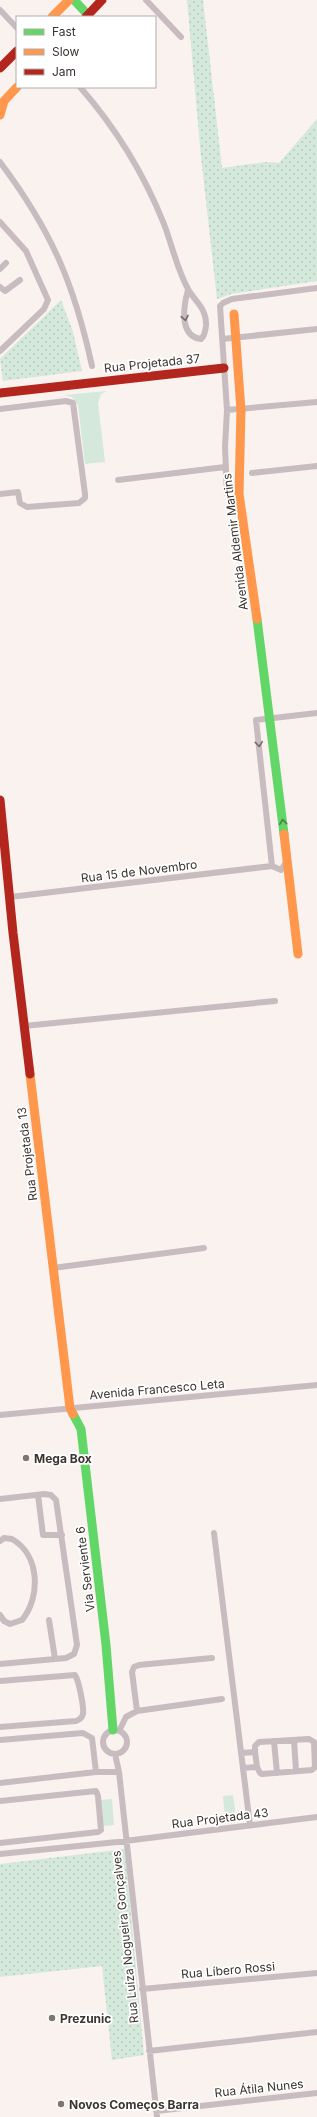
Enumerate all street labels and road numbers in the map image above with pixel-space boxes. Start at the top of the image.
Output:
street label: Rua Projetada 37 [103,350,201,375]
street label: Avenida Aldemir Martins [219,473,251,611]
street label: Rua 15 de Novembro [80,856,198,886]
street label: Rua Projetada 13 [14,1106,40,1202]
street label: Avenida Francesco Leta [89,1376,225,1402]
street label: Via Serviente 6 [72,1525,98,1613]
street label: Rua Projetada 43 [171,1805,269,1831]
street label: Rua Luíza Nogueira Gonçalves [108,1850,142,2024]
street label: Rua Líbero Rossi [180,1958,276,1982]
street label: Rua Átila Nunes [214,2076,304,2100]

